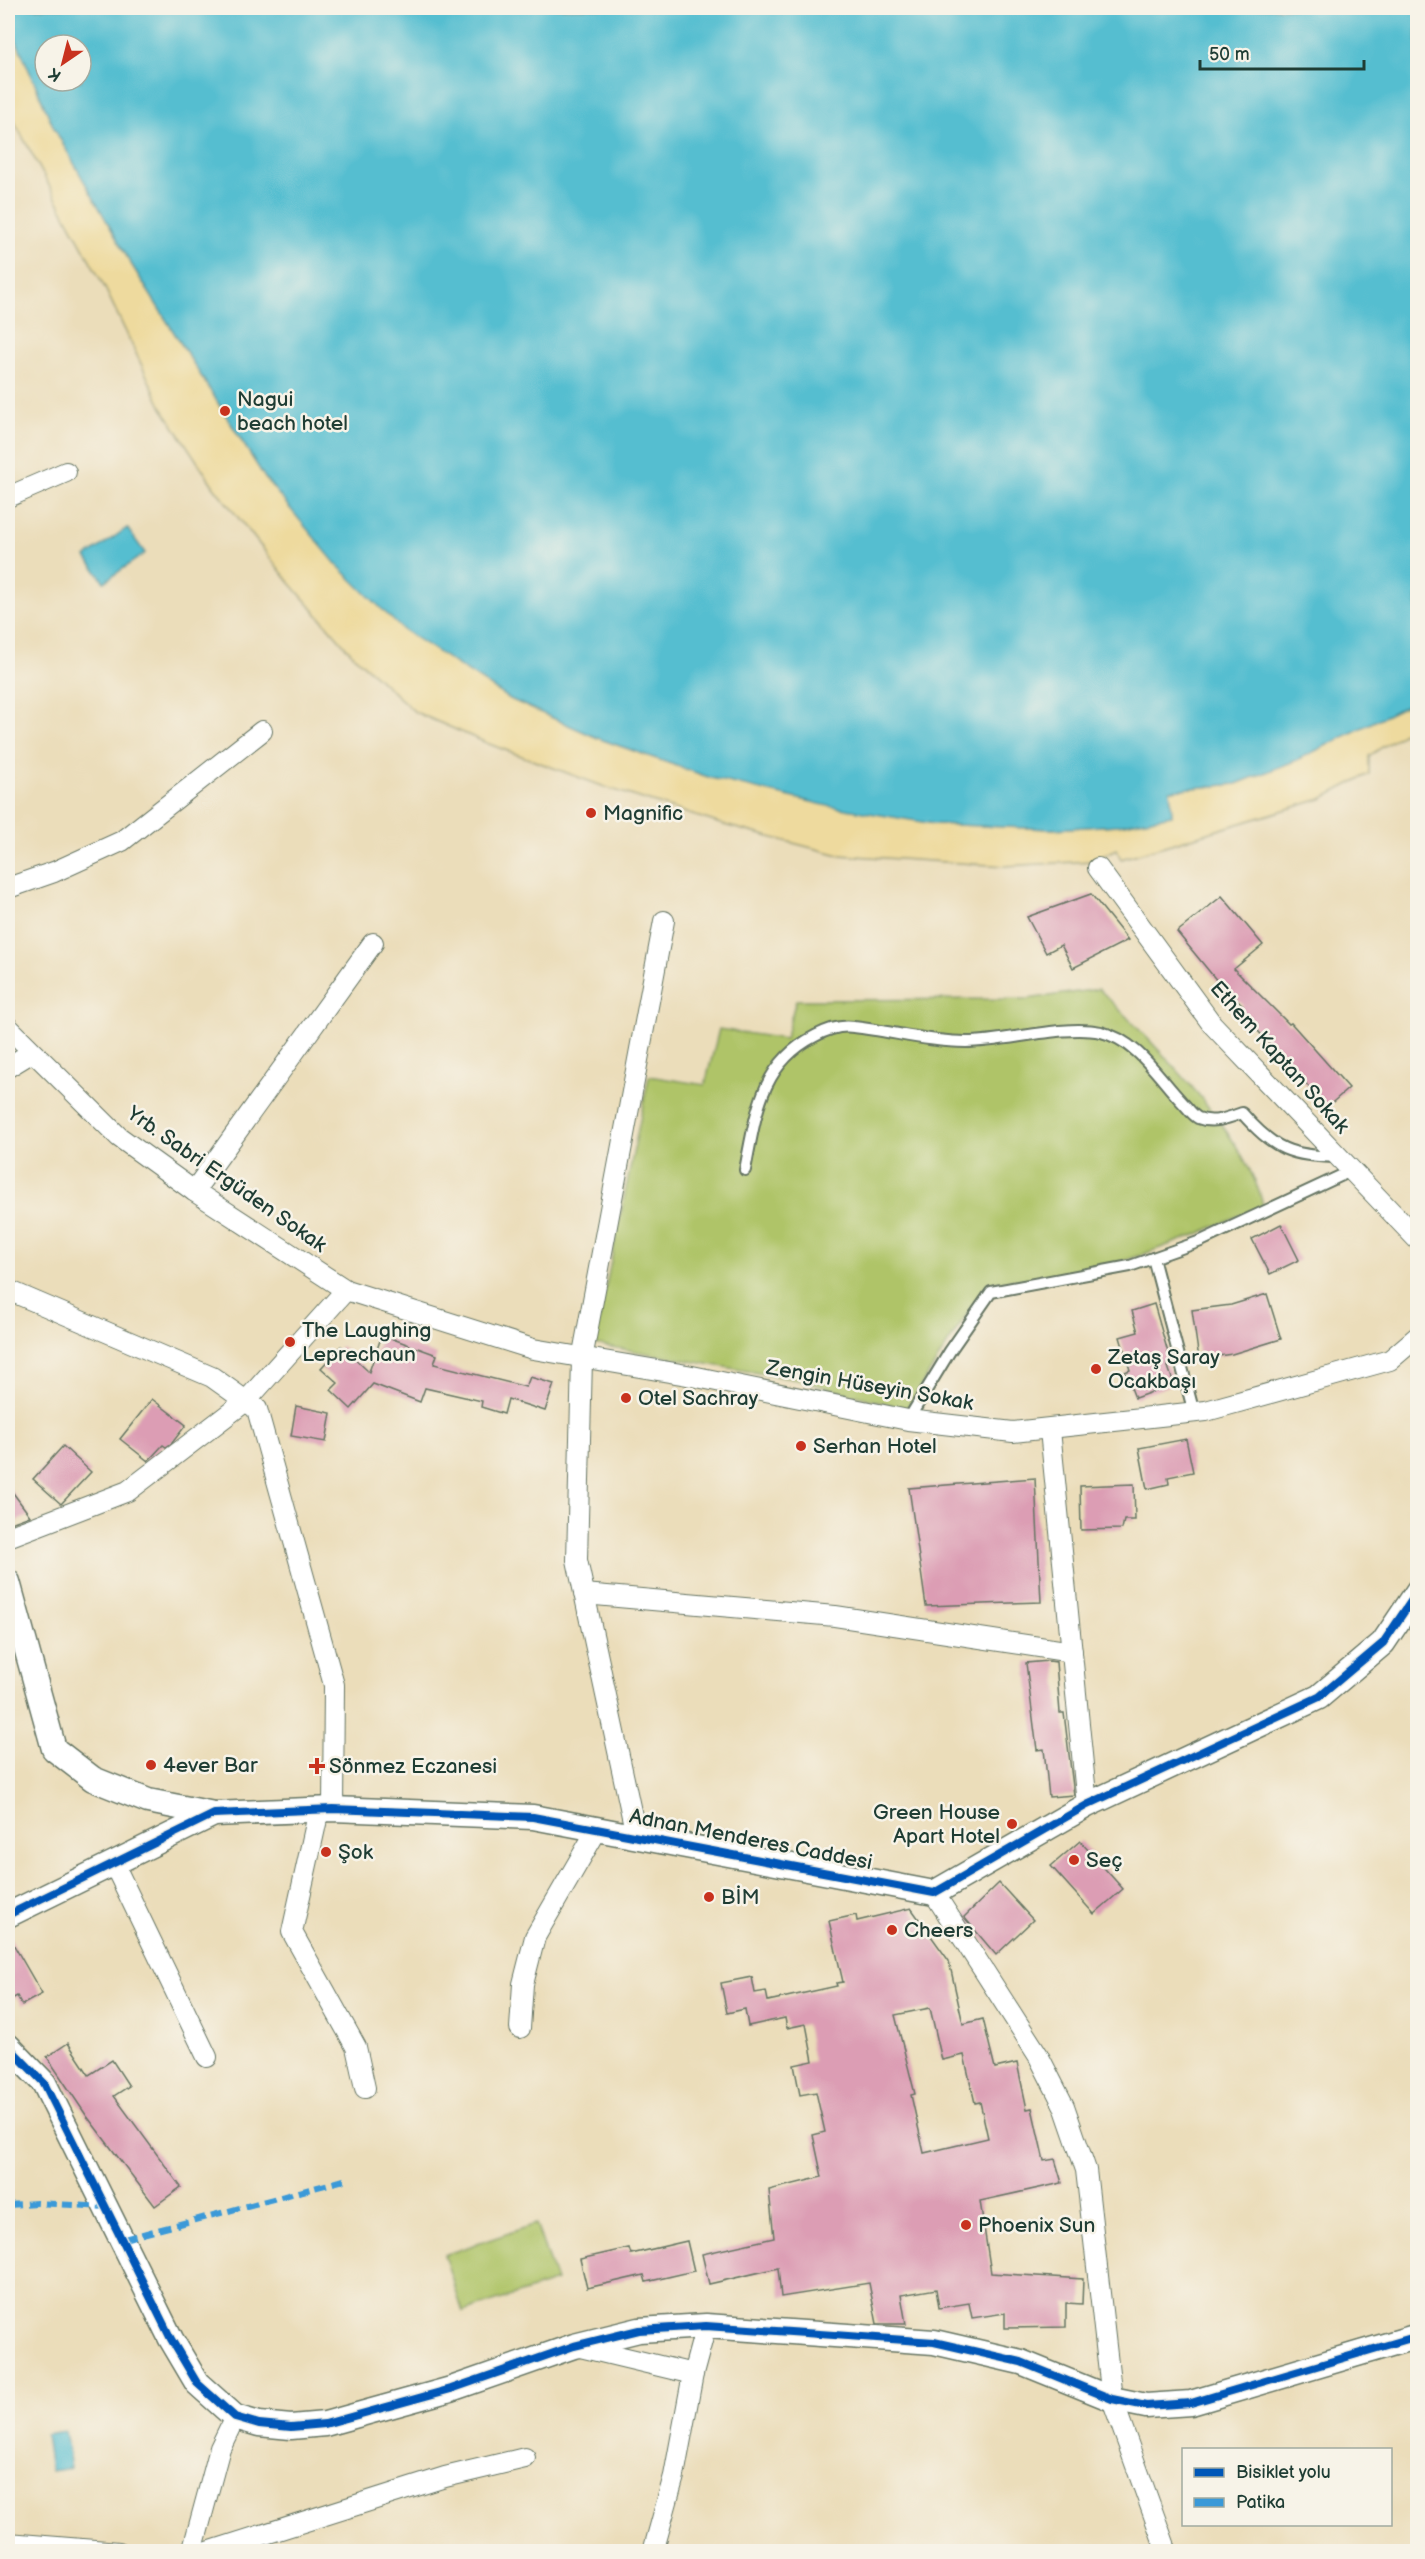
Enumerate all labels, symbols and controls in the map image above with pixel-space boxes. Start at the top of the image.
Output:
north arrow [33,33,93,93]
scale bar [1200,33,1364,71]
text: 50 m [1209,44,1250,65]
text: K [45,63,65,85]
place label: Nagui beach hotel [237,387,348,436]
marker: Nagui beach hotel [218,404,232,418]
place label: Magnific [603,801,683,826]
marker: Magnific [584,806,598,820]
street label: Ethem Kaptan Sokak [1205,976,1355,1139]
street label: Yrb. Sabri Ergüden Sokak [121,1100,332,1258]
place label: The Laughing Leprechaun [302,1318,431,1367]
marker: The Laughing Leprechaun [283,1335,297,1349]
place label: Zetaş Saray Ocakbaşı [1107,1345,1220,1394]
street label: Zengin Hüseyin Sokak [763,1355,976,1416]
marker: Zetaş Saray Ocakbaşı [1089,1362,1103,1376]
place label: Otel Sachray [638,1386,759,1411]
marker: Otel Sachray [619,1391,633,1405]
place label: Serhan Hotel [813,1434,937,1459]
marker: Serhan Hotel [794,1439,808,1453]
place label: 4ever Bar [163,1753,258,1778]
place label: Sönmez Eczanesi [329,1754,497,1779]
marker: 4ever Bar [144,1758,158,1772]
marker: Sönmez Eczanesi [310,1759,324,1773]
place label: Green House Apart Hotel [873,1800,1000,1849]
street label: Adnan Menderes Caddesi [627,1804,874,1875]
marker: Green House Apart Hotel [1005,1817,1019,1831]
place label: Şok [338,1840,374,1865]
marker: Şok [319,1845,333,1859]
place label: Seç [1086,1848,1122,1873]
marker: Seç [1067,1853,1081,1867]
place label: BİM [721,1885,760,1910]
marker: BİM [702,1890,716,1904]
place label: Cheers [904,1918,973,1943]
marker: Cheers [885,1923,899,1937]
place label: Phoenix Sun [978,2213,1095,2238]
marker: Phoenix Sun [959,2218,973,2232]
legend [1182,2448,1392,2526]
text: Bisiklet yolu [1236,2462,1331,2483]
text: Patika [1236,2492,1285,2513]

